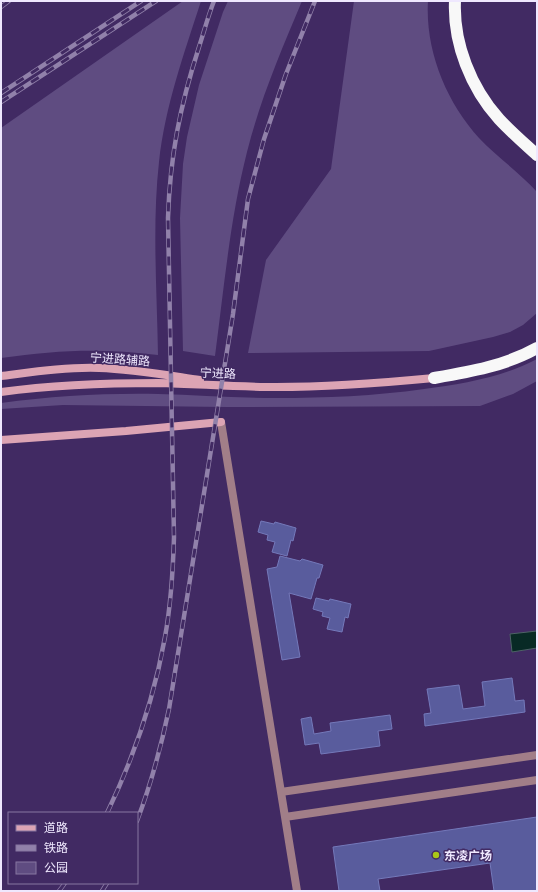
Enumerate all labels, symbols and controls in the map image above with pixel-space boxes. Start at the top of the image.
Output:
street label: 宁进路辅路 [89,348,151,370]
street label: 宁进路 [200,364,236,382]
legend [8,812,138,884]
text: 道路 [44,819,68,836]
text: 铁路 [44,839,68,856]
place label: 东凌广场 [444,847,492,864]
marker: 东凌广场 [431,850,441,860]
text: 公园 [44,859,68,876]

